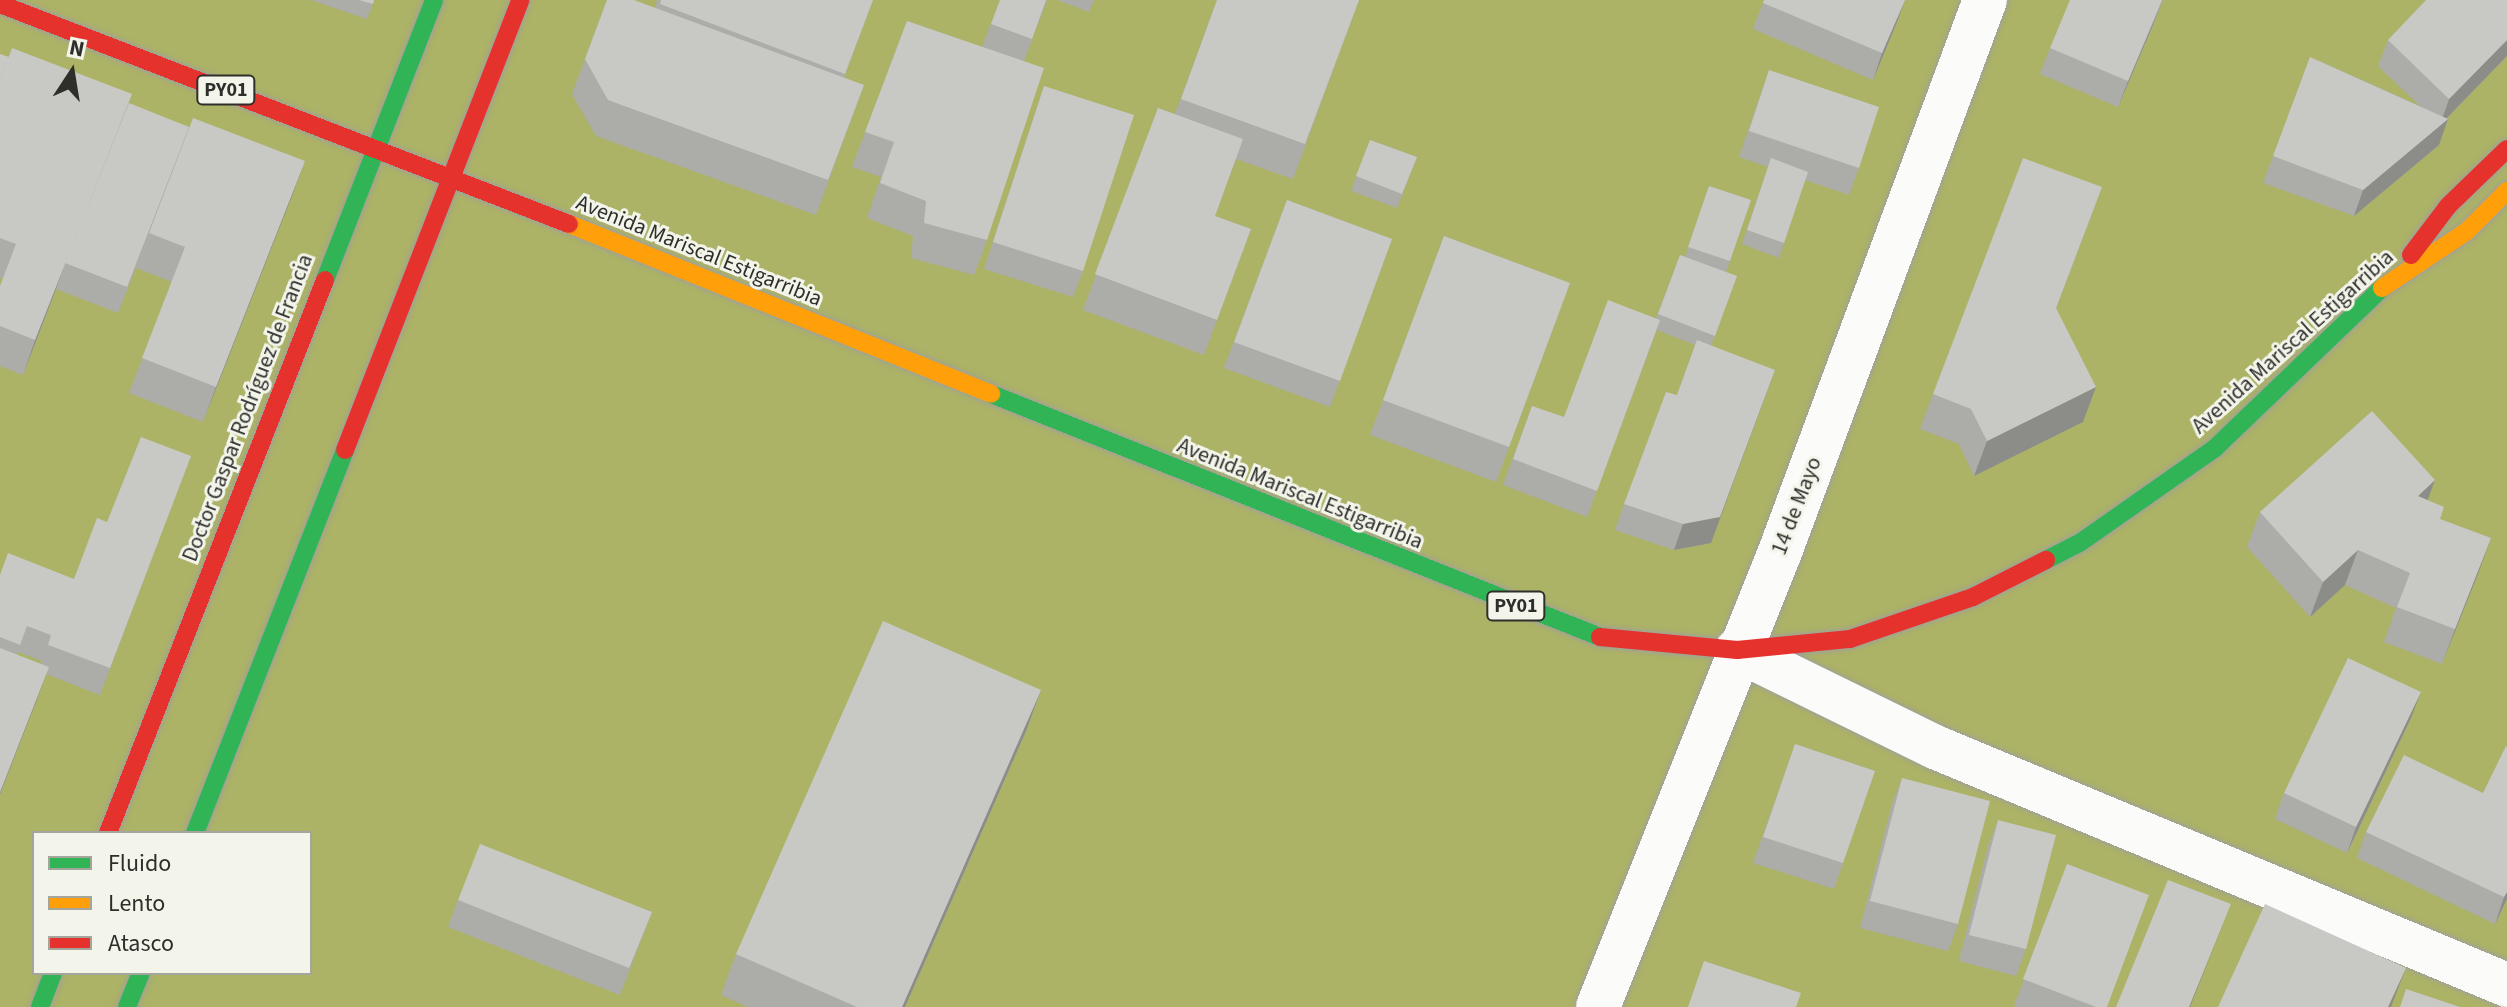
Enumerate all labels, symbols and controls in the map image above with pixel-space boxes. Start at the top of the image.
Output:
text: N [66,31,87,66]
north arrow [32,32,112,112]
road number: PY01 [196,74,256,106]
street label: Avenida Mariscal Estigarribia [572,190,826,312]
street label: Avenida Mariscal Estigarribia [2187,244,2399,440]
street label: Doctor Gaspar Rodríguez de Francia [177,251,319,565]
street label: Avenida Mariscal Estigarribia [1173,433,1427,555]
street label: 14 de Mayo [1766,453,1828,559]
road number: PY01 [1486,590,1546,622]
legend [32,831,312,975]
text: Fluido [108,846,171,881]
text: Lento [108,886,165,921]
text: Atasco [108,926,174,961]

